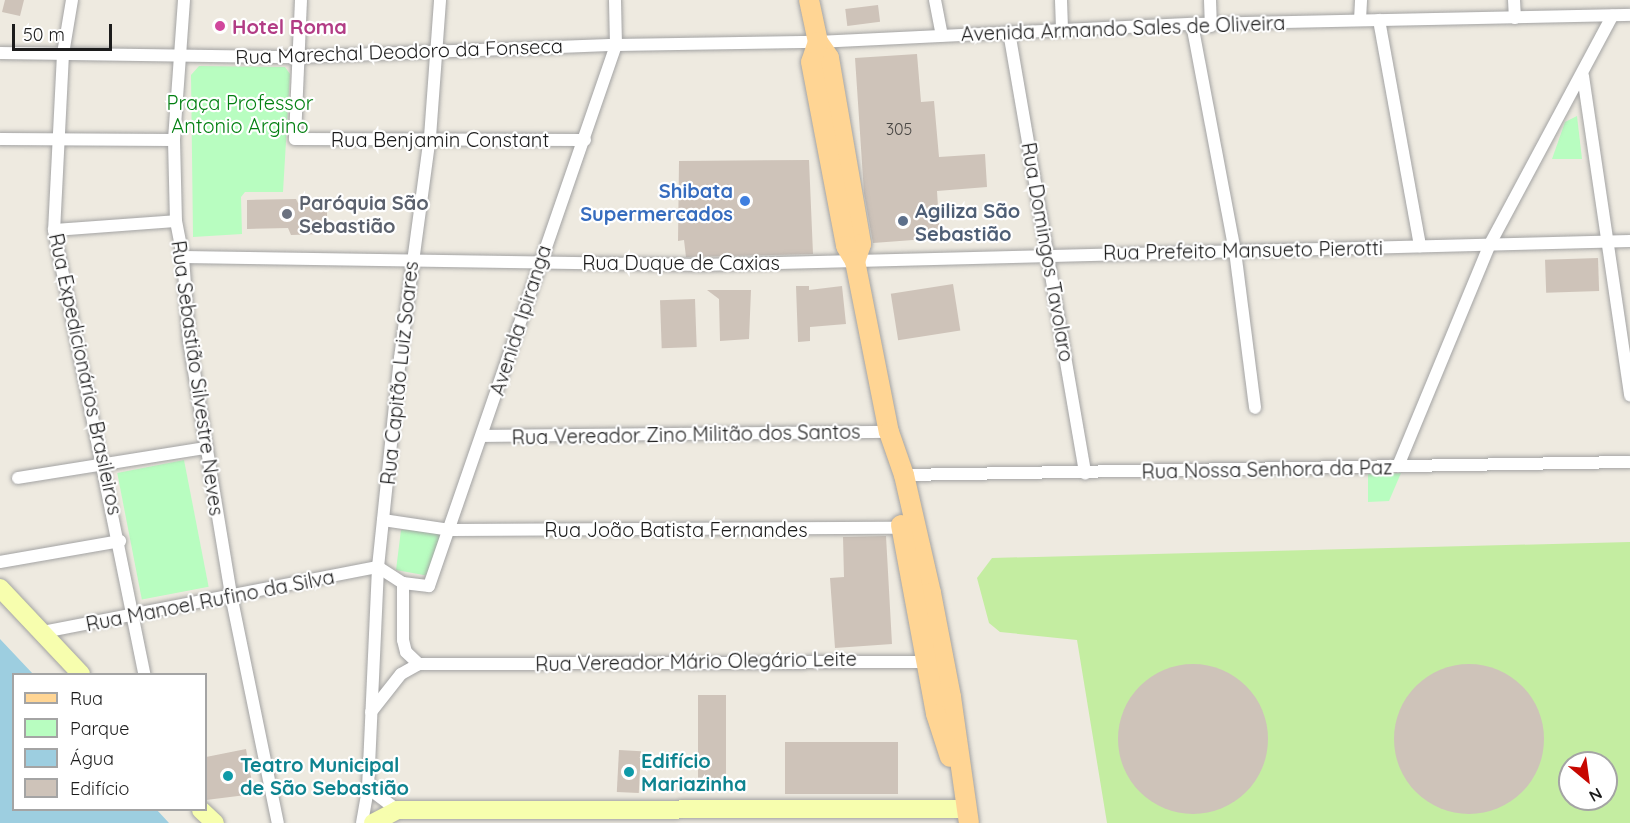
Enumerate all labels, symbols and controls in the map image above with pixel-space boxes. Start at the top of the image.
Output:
street label: Avenida Armando Sales de Oliveira [960,10,1286,46]
scale bar [15,12,116,50]
place label: Hotel Roma [232,14,347,38]
marker: Hotel Roma [213,19,227,33]
text: 50 m [23,23,65,46]
street label: Rua Marechal Deodoro da Fonseca [235,33,563,69]
park label: Praça Professor Antonio Argino [167,91,313,138]
house number: 305 [886,119,912,139]
street label: Rua Benjamin Constant [331,127,549,151]
street label: Rua Domingos Tavolaro [1017,140,1079,364]
place label: Shibata Supermercados [580,178,733,225]
place label: Paróquia São Sebastião [299,190,429,237]
marker: Shibata Supermercados [738,194,752,208]
place label: Agiliza São Sebastião [915,198,1020,245]
marker: Paróquia São Sebastião [280,207,294,221]
marker: Agiliza São Sebastião [896,214,910,228]
street label: Rua Expedicionários Brasileiros [44,231,128,517]
street label: Rua Prefeito Mansueto Pierotti [1103,236,1383,264]
street label: Rua Sebastião Silvestre Neves [167,239,229,517]
street label: Avenida Ipiranga [484,242,556,398]
street label: Rua Duque de Caxias [582,250,780,274]
street label: Rua Capitão Luiz Soares [375,260,423,486]
street label: Rua Vereador Zino Militão dos Santos [511,419,861,449]
street label: Rua Nossa Senhora da Paz [1141,455,1393,483]
street label: Rua João Batista Fernandes [544,517,808,541]
street label: Rua Manoel Rufino da Silva [84,564,336,636]
street label: Rua Vereador Mário Olegário Leite [535,646,857,676]
legend [12,673,207,811]
text: Rua [70,687,103,710]
text: Parque [70,717,129,740]
text: Água [70,747,114,770]
place label: Edifício Mariazinha [641,748,746,795]
north arrow [1558,751,1618,811]
place label: Teatro Municipal de São Sebastião [240,752,409,799]
marker: Edifício Mariazinha [622,765,636,779]
marker: Teatro Municipal de São Sebastião [221,769,235,783]
text: Edifício [70,777,129,800]
text: N [1586,783,1606,807]

